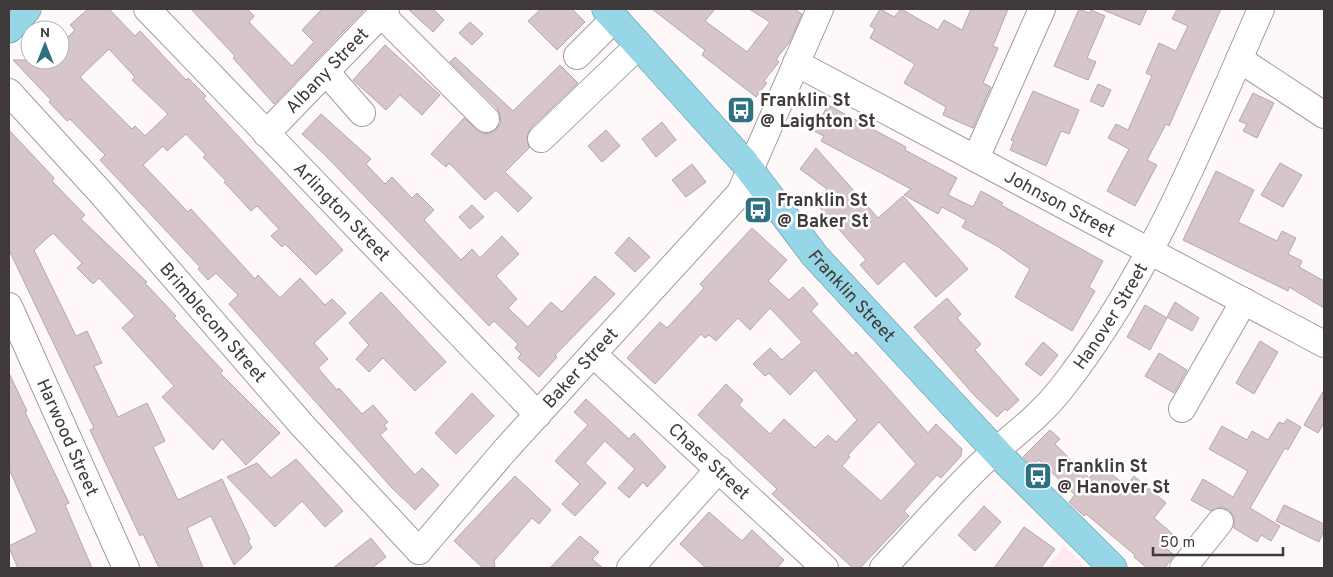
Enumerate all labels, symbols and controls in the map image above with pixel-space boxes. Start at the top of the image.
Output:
north arrow [20,20,70,70]
street label: Albany Street [281,24,375,119]
text: N [40,25,50,42]
place label: Franklin St @ Laighton St [760,90,876,134]
bus stop icon: Franklin St @ Laighton St [726,95,756,125]
street label: Arlington Street [288,158,394,267]
street label: Johnson Street [1000,166,1119,244]
place label: Franklin St @ Baker St [777,190,869,234]
bus stop icon: Franklin St @ Baker St [743,195,773,225]
street label: Franklin Street [802,246,899,348]
street label: Brimblecom Street [154,259,270,388]
street label: Hanover Street [1069,259,1154,375]
street label: Baker Street [539,324,624,414]
street label: Harwood Street [30,376,103,500]
street label: Chase Street [662,419,754,506]
place label: Franklin St @ Hanover St [1057,456,1170,500]
bus stop icon: Franklin St @ Hanover St [1023,461,1053,491]
scale bar [1153,524,1283,556]
text: 50 m [1160,534,1195,553]

